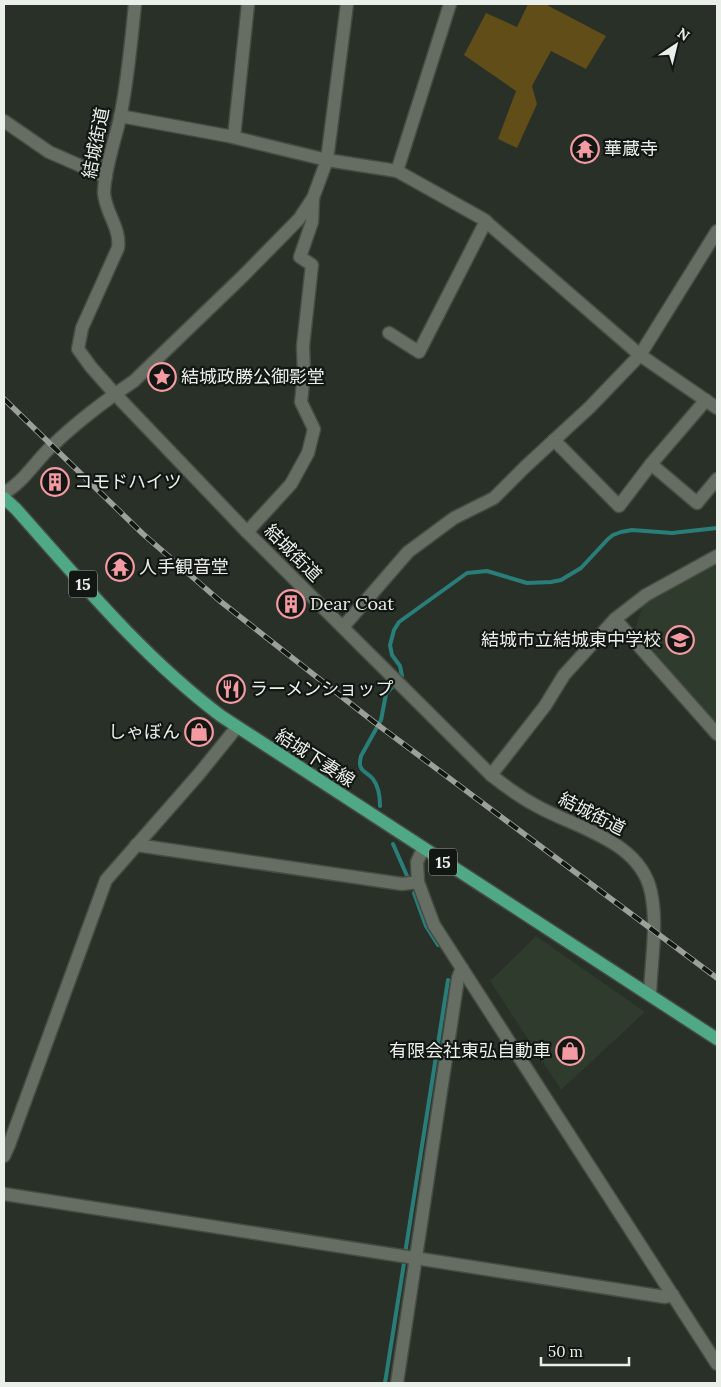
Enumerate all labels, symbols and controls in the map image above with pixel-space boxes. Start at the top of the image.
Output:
north arrow [651,20,701,70]
text: N [674,24,693,45]
street label: 結城街道 [77,105,114,180]
temple icon: 華蔵寺 [570,134,600,164]
place label: 華蔵寺 [604,137,658,160]
place icon: 結城政勝公御影堂 [147,362,177,392]
place label: 結城政勝公御影堂 [181,365,325,388]
building icon: コモドハイツ [40,467,70,497]
place label: コモドハイツ [74,470,182,493]
street label: 結城街道 [260,519,327,586]
temple icon: 人手観音堂 [105,552,135,582]
place label: 人手観音堂 [139,555,229,578]
road number: 15 [69,570,97,598]
building icon: Dear Coat [276,589,306,619]
place label: Dear Coat [310,592,394,615]
school or university icon: 結城市立結城東中学校 [665,625,695,655]
place label: 結城市立結城東中学校 [481,628,661,651]
restaurant icon: ラーメンショップ [216,674,246,704]
place label: ラーメンショップ [250,677,393,700]
shop icon: しゃぼん [184,717,214,747]
place label: しゃぼん [108,720,180,743]
street label: 結城下妻線 [271,723,359,792]
street label: 結城街道 [555,787,630,840]
road number: 15 [429,849,457,876]
shop icon: 有限会社東弘自動車 [555,1036,585,1066]
place label: 有限会社東弘自動車 [389,1039,551,1062]
scale bar [541,1334,628,1366]
text: 50 m [548,1342,583,1361]

